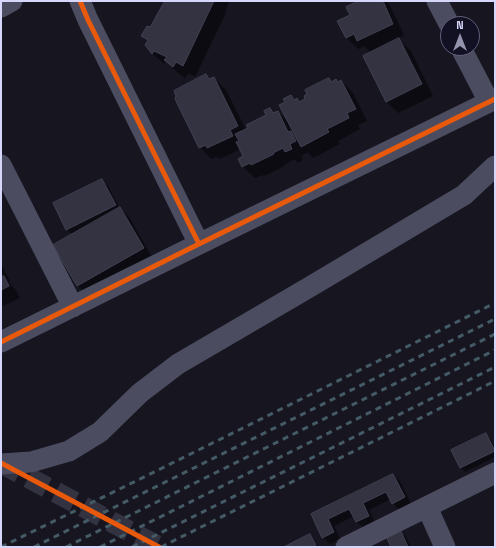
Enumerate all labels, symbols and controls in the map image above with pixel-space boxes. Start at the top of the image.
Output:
north arrow [440,16,480,56]
text: N [456,18,464,32]

